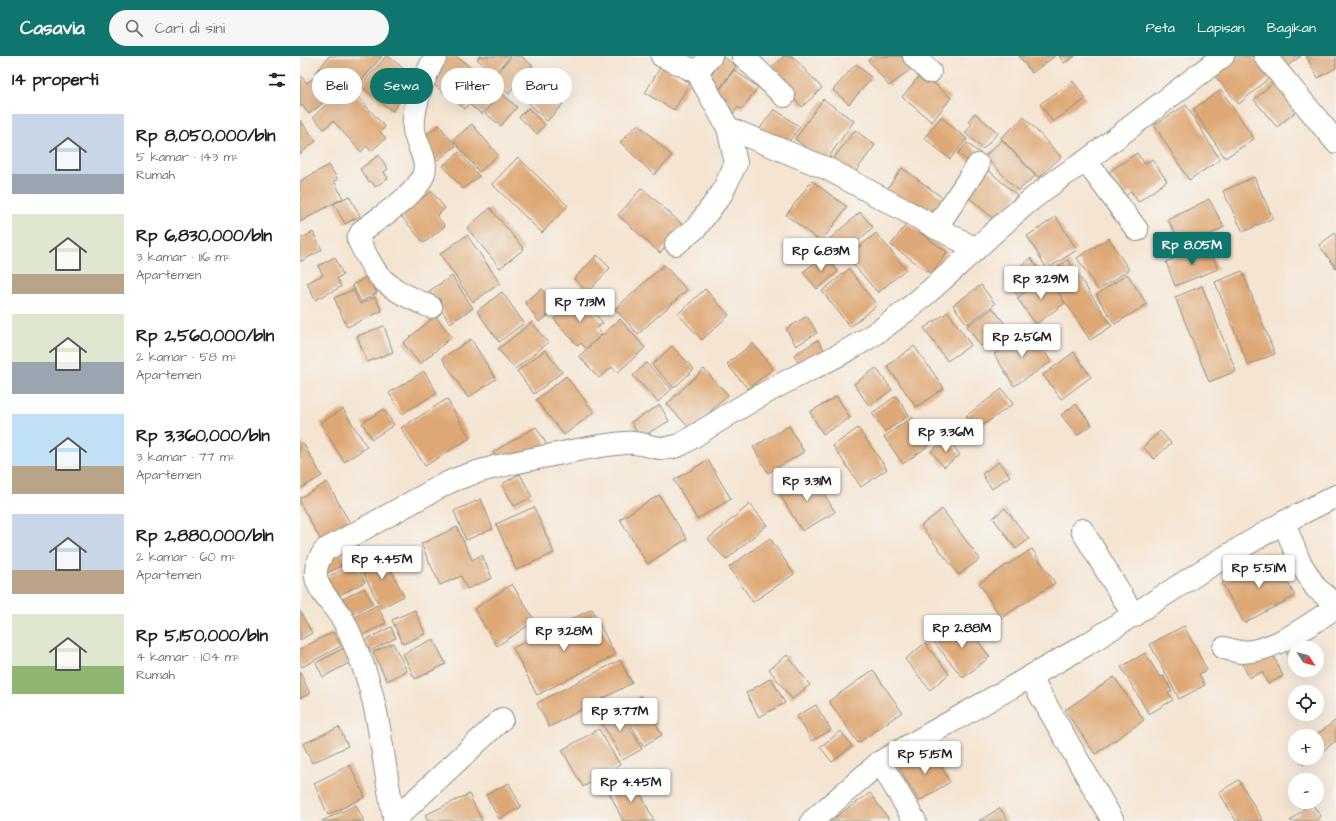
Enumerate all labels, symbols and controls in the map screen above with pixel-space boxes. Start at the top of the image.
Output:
search box [109,10,389,46]
text: Casavia [20,15,85,42]
icon: search [123,17,145,39]
text: Cari di sini [155,18,225,39]
text: Peta [1146,18,1175,38]
text: Lapisan [1197,18,1245,38]
text: Bagikan [1267,18,1316,38]
text: 14 properti [12,68,98,92]
chip: Beli [312,68,362,104]
chip: Sewa [370,68,433,104]
chip: Filter [441,68,504,104]
chip: Baru [512,68,572,104]
icon: filters [266,69,288,91]
text: Rp 8,050,000/bln [136,124,276,148]
icon: home [44,130,92,178]
text: 5 kamar · 143 m² [136,148,238,166]
text: Rumah [136,166,175,184]
text: Rp 6,830,000/bln [136,224,272,248]
icon: home [44,230,92,278]
pin: Rp 8.05M [1151,232,1233,266]
text: Rp 8.05M [1162,236,1222,254]
pin: Rp 6.83M [780,238,862,272]
text: Rp 6.83M [792,242,850,260]
text: 3 kamar · 116 m² [136,248,230,266]
text: Apartemen [136,266,201,284]
pin: Rp 3.29M [1000,266,1082,300]
text: Rp 3.29M [1013,270,1069,288]
pin: Rp 7.13M [539,289,621,323]
text: Rp 7.13M [555,293,605,311]
text: Rp 2,560,000/bln [136,324,274,348]
pin: Rp 2.56M [981,324,1063,358]
text: Rp 2.56M [992,328,1052,346]
icon: home [44,330,92,378]
text: 2 kamar · 58 m² [136,348,237,366]
text: Apartemen [136,366,201,384]
pin: Rp 3.36M [905,419,987,453]
text: Rp 3.36M [918,423,974,441]
text: Rp 3,360,000/bln [136,424,270,448]
icon: home [44,430,92,478]
text: 3 kamar · 77 m² [136,448,235,466]
text: Apartemen [136,466,201,484]
pin: Rp 3.31M [766,468,848,502]
text: Rp 3.31M [782,472,832,490]
text: Rp 2,880,000/bln [136,524,274,548]
icon: home [44,530,92,578]
pin: Rp 4.45M [341,546,423,580]
text: 2 kamar · 60 m² [136,548,236,566]
text: Rp 4.45M [351,550,413,568]
pin: Rp 5.51M [1218,555,1300,589]
text: Rp 5.51M [1232,559,1286,577]
text: Apartemen [136,566,201,584]
pin: Rp 2.88M [921,615,1003,649]
pin: Rp 3.28M [523,618,605,652]
text: Rp 2.88M [933,619,991,637]
text: Rp 3.28M [536,622,592,640]
text: Rp 5,150,000/bln [136,624,268,648]
icon: home [44,630,92,678]
north arrow [1288,641,1324,677]
map controls [1288,641,1324,809]
text: 4 kamar · 104 m² [136,648,240,666]
text: Rumah [136,666,175,684]
button: locate [1288,685,1324,721]
pin: Rp 3.77M [579,698,661,732]
text: Rp 3.77M [592,702,648,720]
button: + [1288,729,1324,765]
pin: Rp 5.15M [884,741,966,775]
text: Rp 5.15M [898,745,952,763]
pin: Rp 4.45M [590,769,672,803]
text: Rp 4.45M [600,773,662,791]
button: − [1288,773,1324,809]

